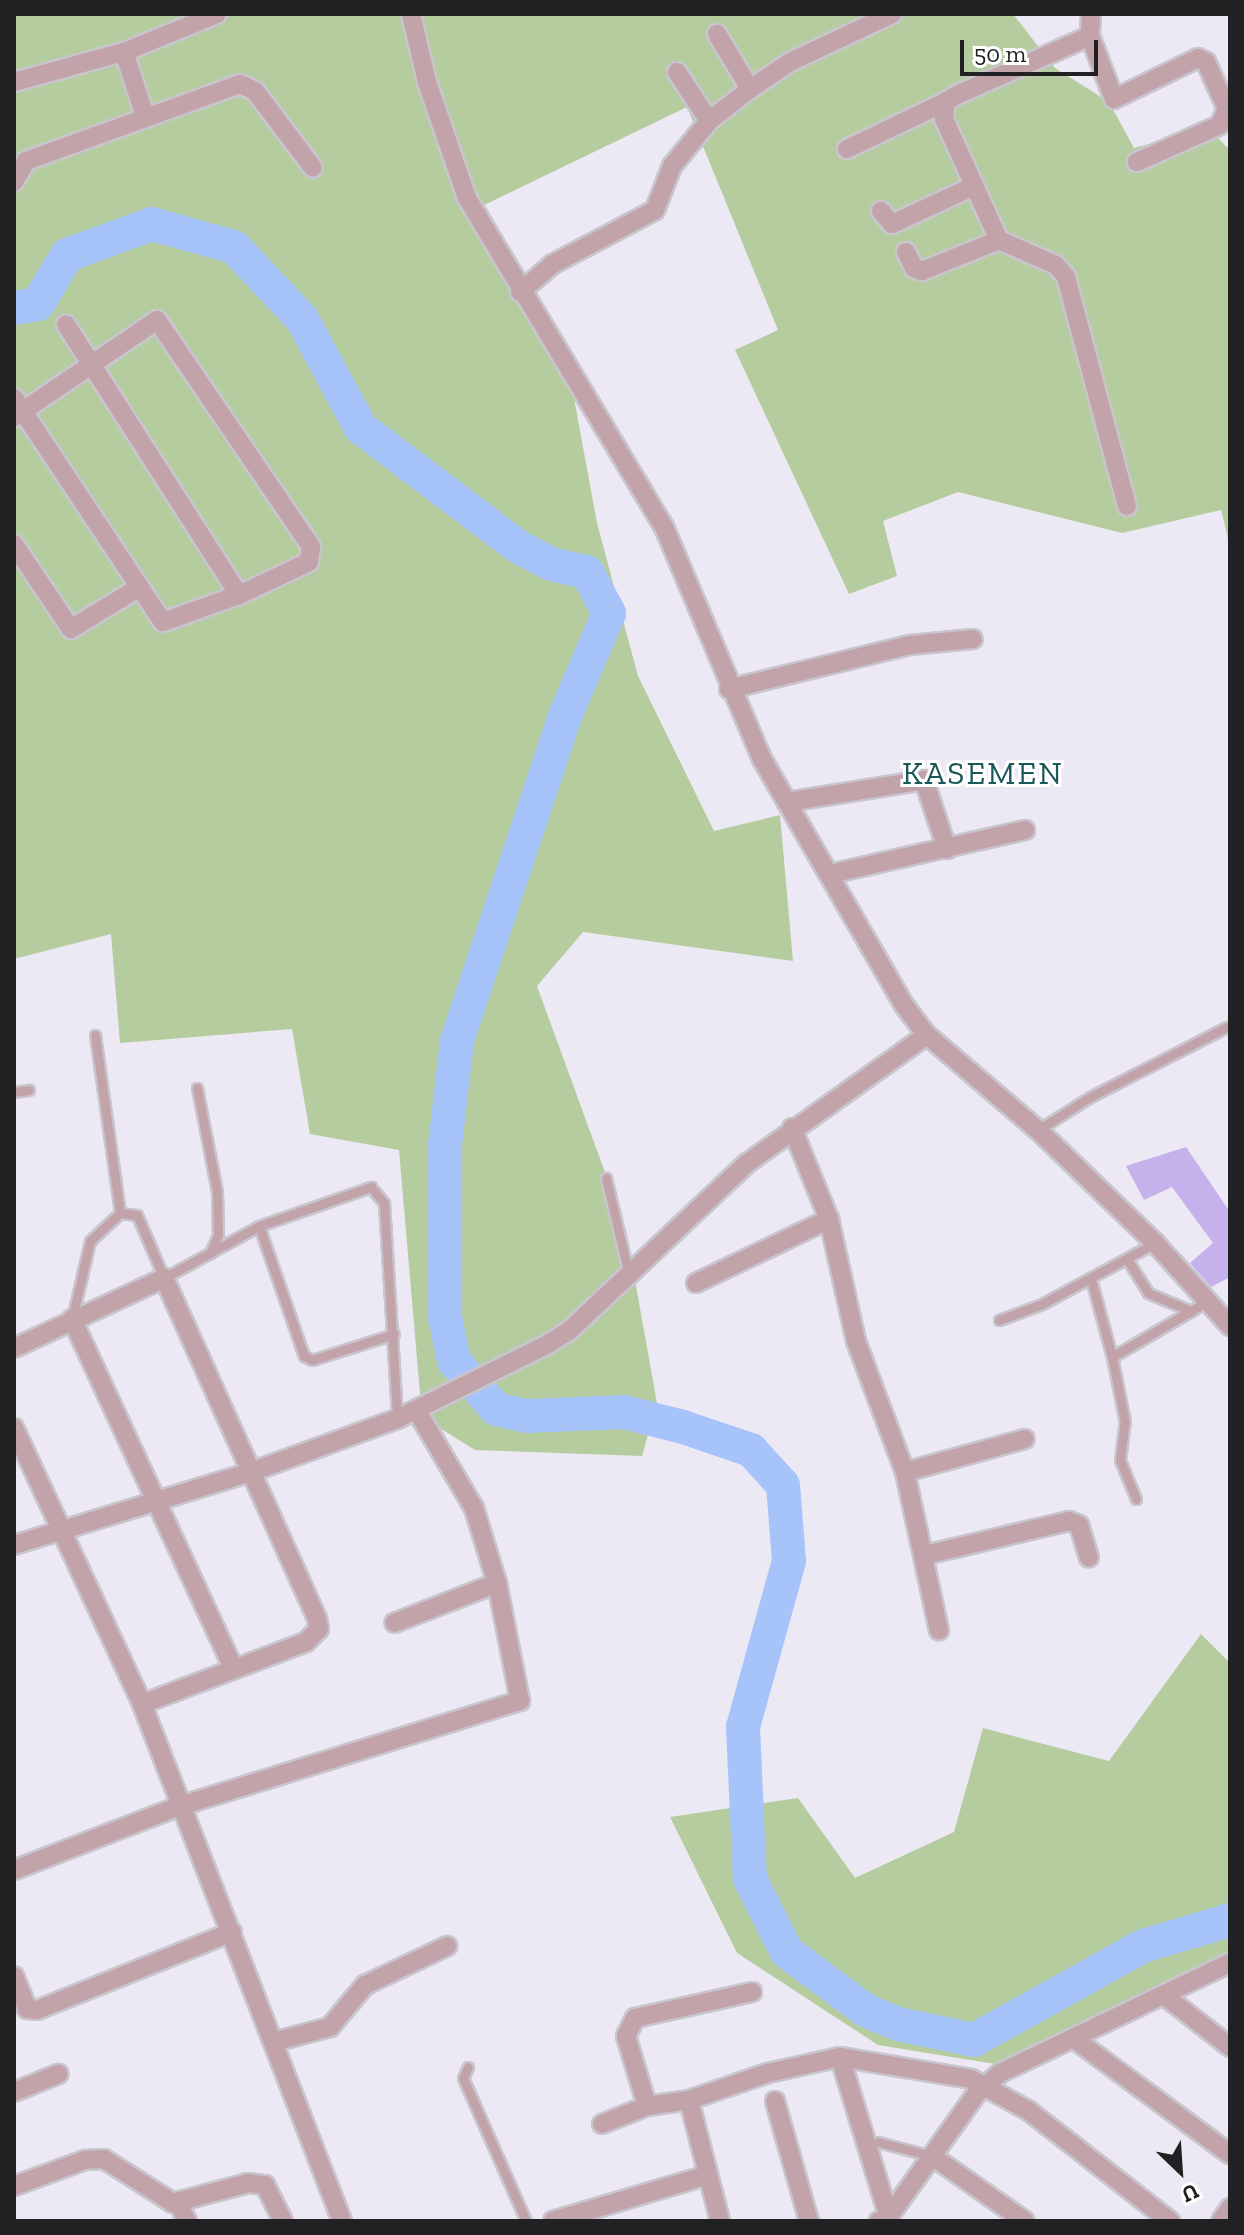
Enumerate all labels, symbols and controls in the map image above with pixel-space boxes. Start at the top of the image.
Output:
scale bar [964,24,1102,74]
text: 50 m [974,39,1026,68]
district label: KASEMEN [902,754,1064,792]
north arrow [1140,2131,1220,2211]
text: U [1177,2178,1203,2209]

